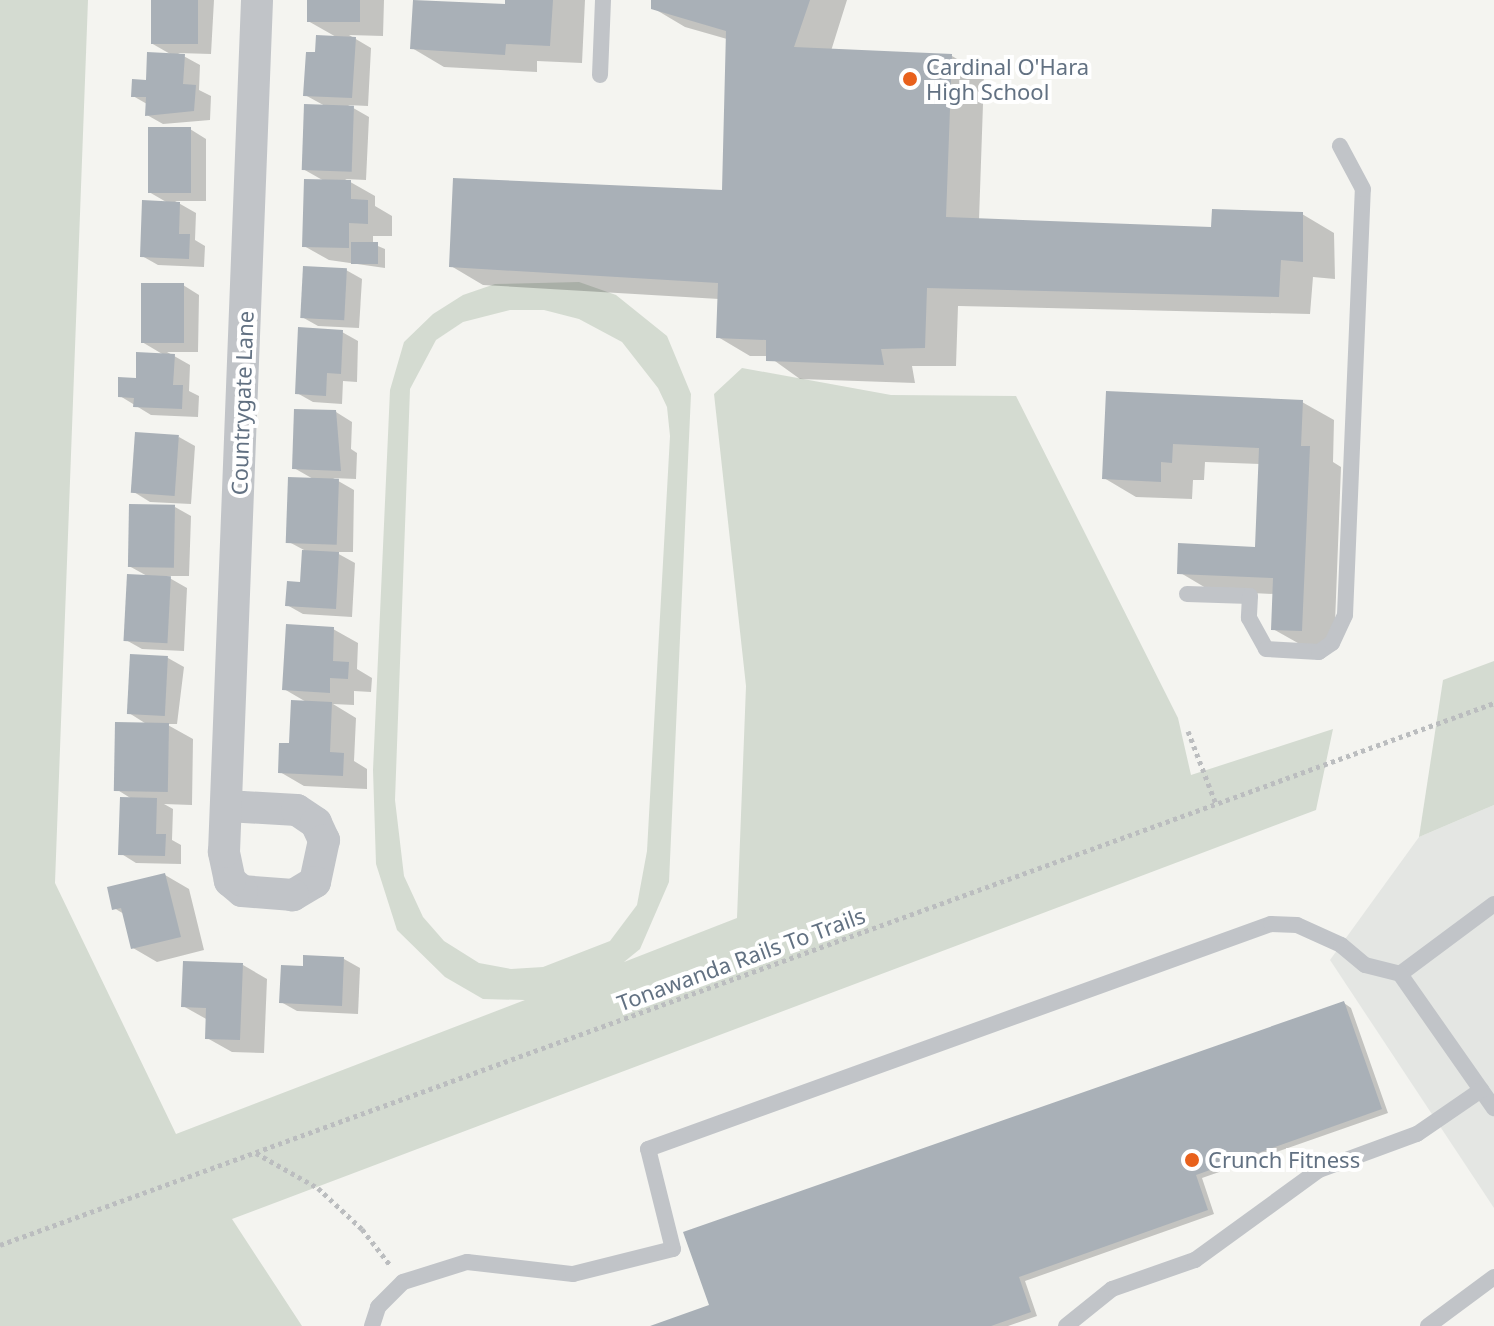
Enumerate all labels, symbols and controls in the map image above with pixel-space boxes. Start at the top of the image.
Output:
place label: Cardinal O'Hara High School [926,53,1089,104]
marker: Cardinal O'Hara High School [901,70,919,88]
street label: Countrygate Lane [226,310,258,496]
street label: Tonawanda Rails To Trails [613,902,869,1016]
place label: Crunch Fitness [1208,1147,1360,1173]
marker: Crunch Fitness [1183,1151,1201,1169]

